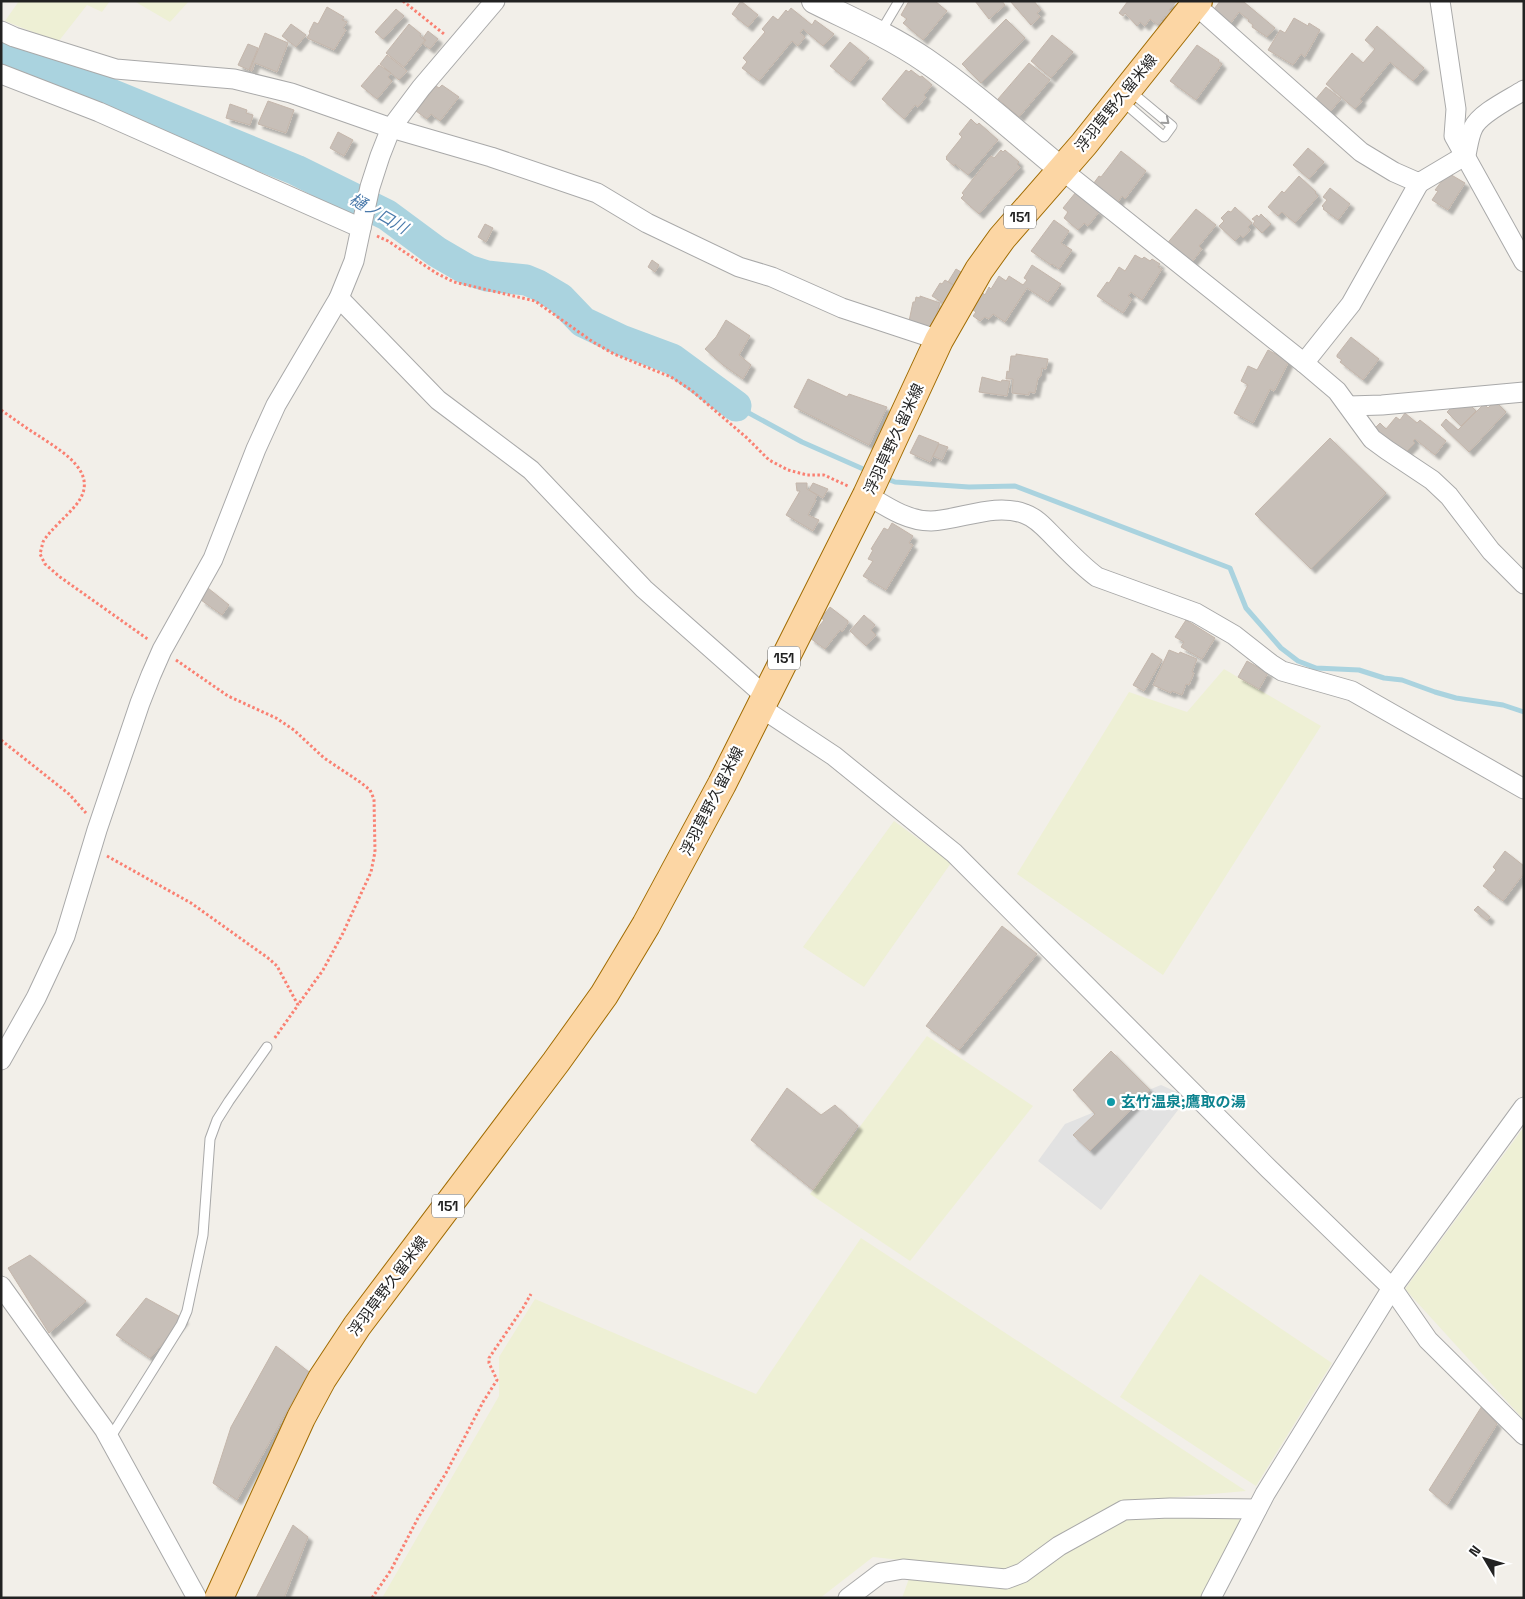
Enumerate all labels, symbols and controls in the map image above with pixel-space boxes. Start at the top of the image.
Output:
street label: 浮羽草野久留米線 [1070,50,1161,155]
one-way arrow [1160,115,1169,124]
water label: 樋ノ口川 [346,188,413,240]
road number: 151 [1004,206,1036,228]
street label: 浮羽草野久留米線 [860,380,928,497]
road number: 151 [768,646,800,670]
street label: 浮羽草野久留米線 [676,743,747,859]
place label: 玄竹温泉;鷹取の湯 [1121,1092,1245,1111]
marker: 玄竹温泉;鷹取の湯 [1105,1096,1117,1108]
road number: 151 [432,1194,464,1218]
street label: 浮羽草野久留米線 [344,1232,431,1339]
north arrow [1460,1534,1510,1584]
text: N [1465,1542,1485,1560]

